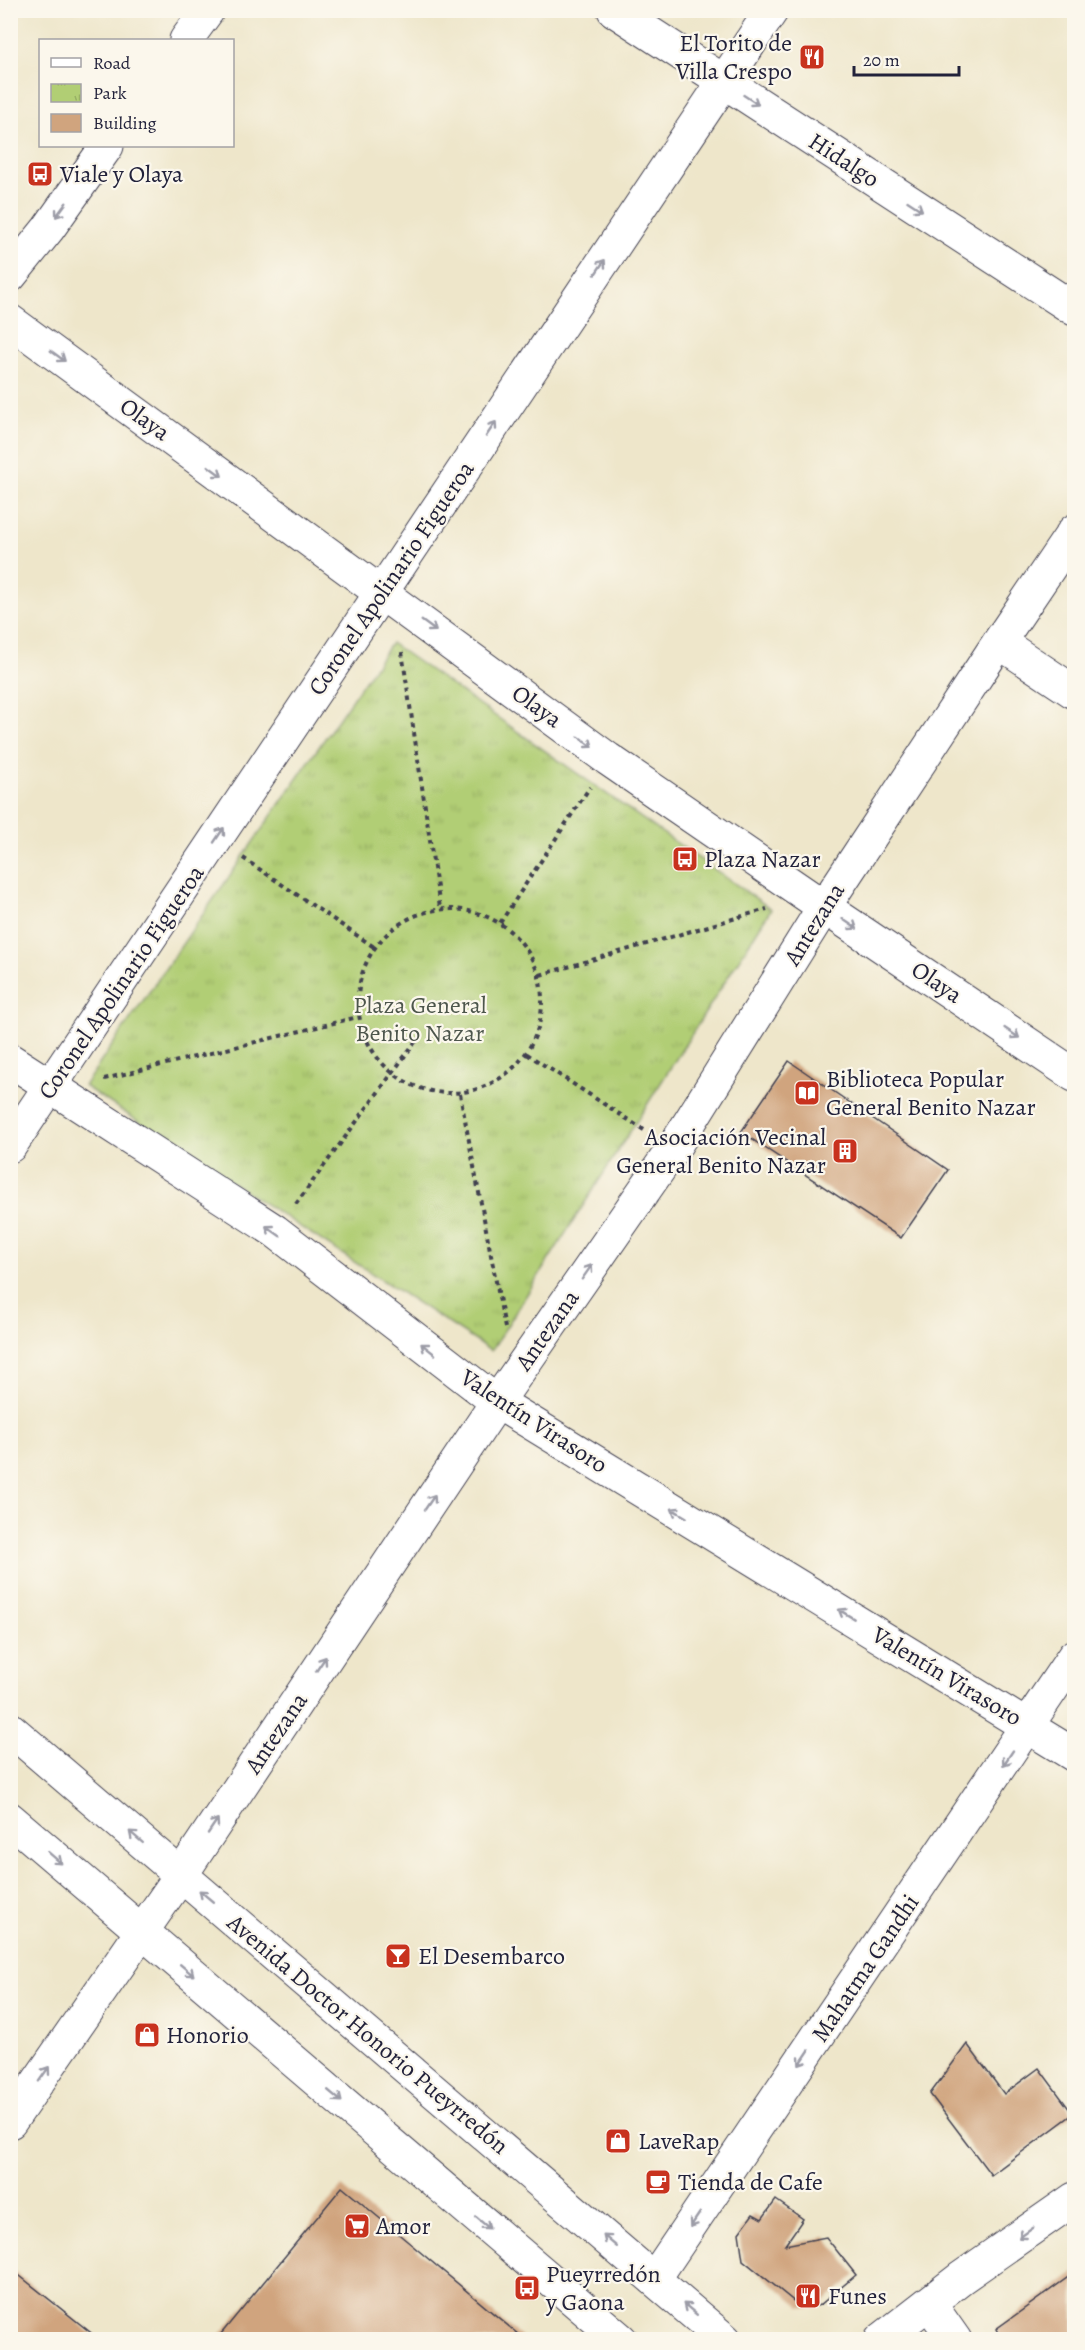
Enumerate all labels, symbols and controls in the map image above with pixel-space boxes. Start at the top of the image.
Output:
place label: El Torito de Villa Crespo [674,27,792,87]
legend [39,39,234,147]
scale bar [854,39,959,77]
restaurant icon: El Torito de Villa Crespo [797,42,827,72]
text: 20 m [863,48,900,72]
text: Road [93,51,131,75]
text: Park [93,81,127,105]
one-way arrow [742,95,759,107]
text: Building [93,111,157,135]
street label: Hidalgo [802,125,886,195]
place label: Viale y Olaya [59,158,184,190]
bus stop icon: Viale y Olaya [25,159,55,189]
one-way arrow [906,200,923,212]
one-way arrow [55,202,67,218]
one-way arrow [593,259,606,276]
one-way arrow [49,350,65,362]
street label: Olaya [113,390,177,448]
one-way arrow [485,422,497,438]
street label: Coronel Apolinario Figueroa [301,454,482,701]
one-way arrow [207,464,223,477]
one-way arrow [420,620,436,633]
street label: Olaya [505,677,569,735]
one-way arrow [577,736,593,748]
one-way arrow [212,827,225,844]
place label: Plaza Nazar [704,843,821,875]
bus stop icon: Plaza Nazar [670,844,700,874]
street label: Coronel Apolinario Figueroa [31,858,212,1105]
street label: Antezana [776,876,852,972]
one-way arrow [841,919,858,931]
street label: Olaya [905,953,969,1011]
park label: Plaza General Benito Nazar [353,989,487,1049]
one-way arrow [1003,1027,1020,1039]
place label: Biblioteca Popular General Benito Nazar [826,1063,1036,1123]
library icon: Biblioteca Popular General Benito Nazar [792,1078,822,1108]
place label: Asociación Vecinal General Benito Nazar [616,1121,826,1181]
building icon: Asociación Vecinal General Benito Nazar [830,1136,860,1166]
one-way arrow [265,1224,282,1237]
one-way arrow [581,1264,593,1280]
street label: Antezana [507,1283,587,1378]
one-way arrow [421,1343,437,1355]
street label: Valentín Virasoro [453,1361,614,1481]
one-way arrow [424,1494,436,1511]
one-way arrow [671,1506,688,1518]
one-way arrow [838,1608,855,1620]
street label: Valentín Virasoro [865,1618,1028,1733]
one-way arrow [316,1656,328,1673]
street label: Antezana [236,1685,315,1781]
one-way arrow [1002,1749,1014,1765]
one-way arrow [207,1819,219,1835]
one-way arrow [129,1830,144,1844]
one-way arrow [47,1851,63,1864]
street label: Mahatma Gandhi [804,1888,926,2048]
one-way arrow [198,1890,214,1903]
street label: Avenida Doctor Honorio Pueyrredón [220,1906,515,2161]
place label: El Desembarco [418,1940,565,1972]
bar icon: El Desembarco [383,1941,413,1971]
one-way arrow [179,1963,194,1977]
place label: Honorio [166,2019,249,2051]
shop icon: Honorio [132,2020,162,2050]
one-way arrow [798,2050,810,2066]
one-way arrow [38,2066,50,2083]
one-way arrow [327,2090,343,2103]
place label: LaveRap [638,2125,719,2157]
shop icon: LaveRap [603,2126,633,2156]
place label: Tienda de Cafe [678,2166,823,2198]
cafe icon: Tienda de Cafe [643,2167,673,2197]
place label: Amor [375,2210,431,2242]
supermarket icon: Amor [342,2211,372,2241]
one-way arrow [689,2211,701,2227]
one-way arrow [475,2216,490,2230]
one-way arrow [1019,2227,1035,2239]
one-way arrow [603,2234,618,2248]
place label: Pueyrredón y Gaona [545,2258,661,2318]
bus stop icon: Pueyrredón y Gaona [512,2273,542,2303]
place label: Funes [828,2280,887,2312]
restaurant icon: Funes [793,2281,823,2311]
one-way arrow [682,2303,698,2316]

